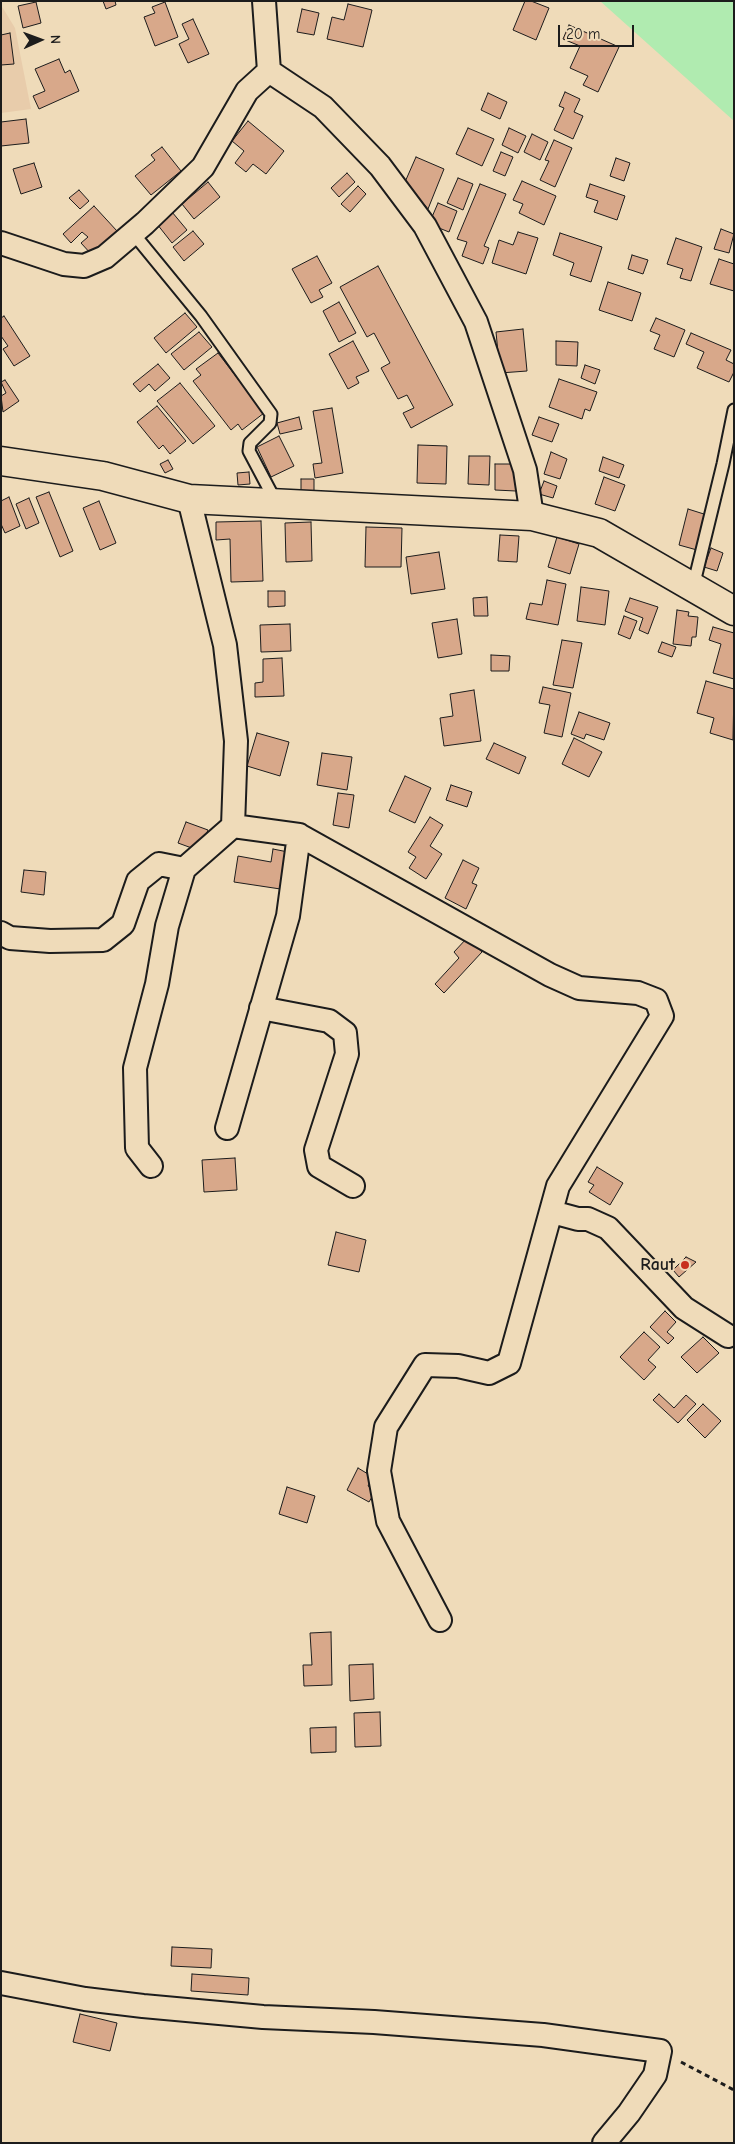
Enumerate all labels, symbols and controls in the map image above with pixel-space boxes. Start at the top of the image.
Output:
north arrow [15,15,65,65]
scale bar [560,15,636,47]
text: 20 m [566,25,600,43]
text: N [47,35,64,44]
place label: Raut [640,1254,675,1276]
marker: Raut [679,1259,691,1271]

